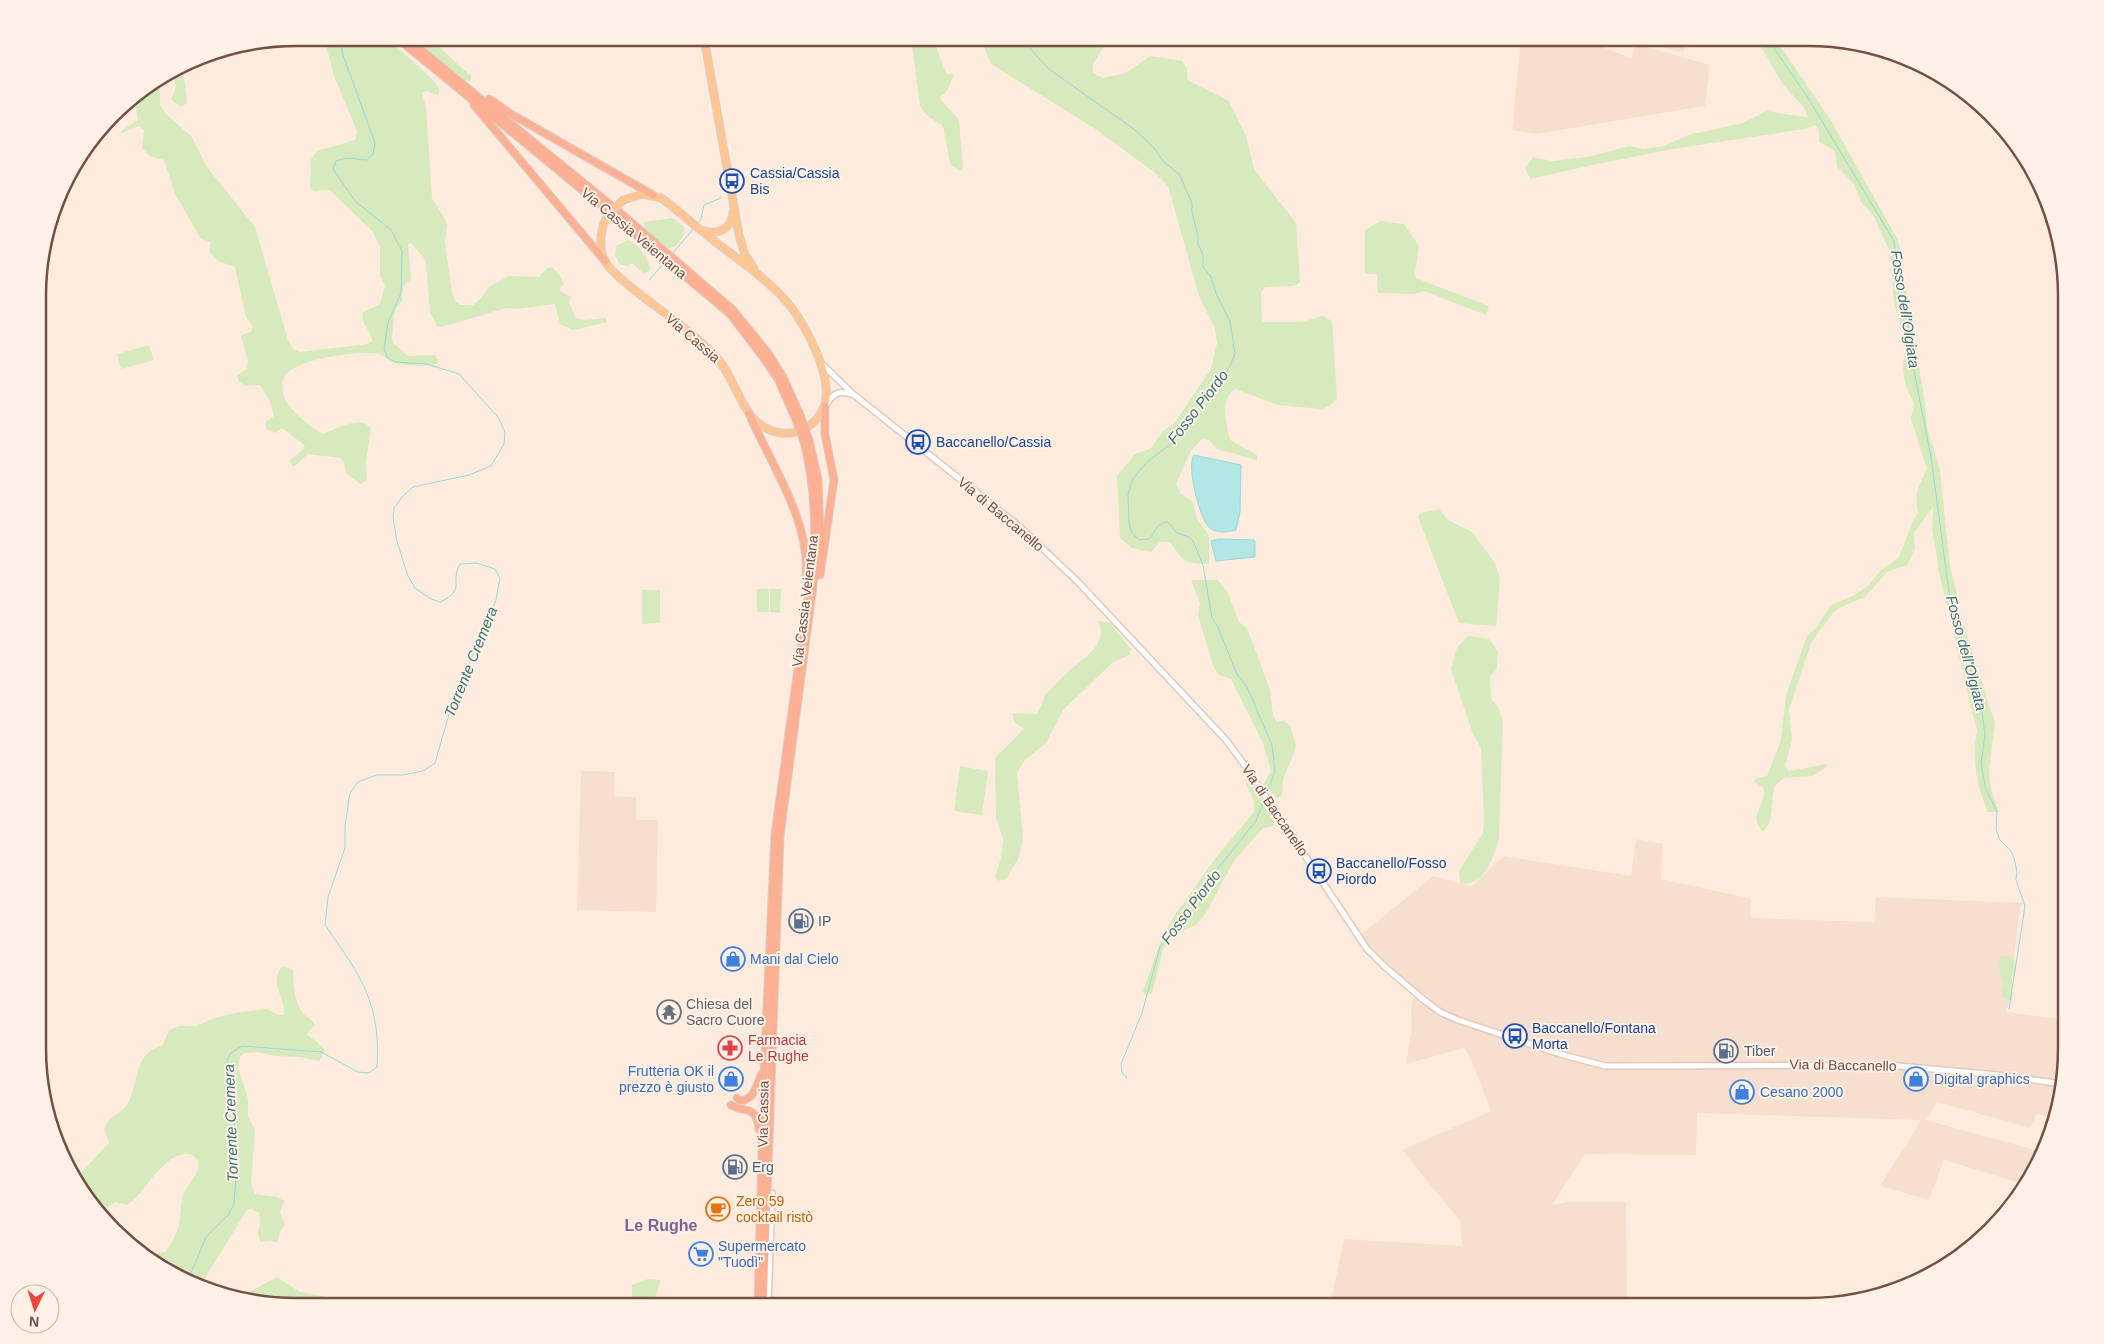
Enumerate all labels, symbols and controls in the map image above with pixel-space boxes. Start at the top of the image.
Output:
place label: Cassia/Cassia Bis [750,165,840,197]
bus stop icon: Cassia/Cassia Bis [719,168,745,194]
street label: Via Cassia Veientana [578,184,690,282]
water label: Fosso dell’Olgiata [1888,249,1923,369]
street label: Via Cassia [663,310,724,366]
water label: Fosso Piordo [1164,367,1232,447]
bus stop icon: Baccanello/Cassia [905,429,931,455]
place label: Baccanello/Cassia [936,434,1051,450]
street label: Via di Baccanello [955,473,1047,555]
street label: Via Cassia Veientana [789,534,821,668]
water label: Fosso dell'Olgiata [1943,593,1990,712]
water label: Torrente Cremera [441,604,500,720]
street label: Via di Baccanello [1238,761,1312,859]
place label: Baccanello/Fosso Piordo [1336,855,1447,887]
bus stop icon: Baccanello/Fosso Piordo [1306,858,1332,884]
water label: Fosso Piordo [1157,866,1224,947]
fuel station icon: IP [788,908,814,934]
place label: IP [818,913,831,929]
shop icon: Mani dal Cielo [720,946,746,972]
place label: Mani dal Cielo [750,951,839,967]
place label: Chiesa del Sacro Cuore [686,996,765,1028]
temple icon: Chiesa del Sacro Cuore [656,999,682,1025]
place label: Baccanello/Fontana Morta [1532,1020,1656,1052]
bus stop icon: Baccanello/Fontana Morta [1502,1023,1528,1049]
place label: Farmacia Le Rughe [748,1032,809,1064]
pharmacy icon: Farmacia Le Rughe [717,1035,743,1061]
fuel station icon: Tiber [1713,1038,1739,1064]
place label: Tiber [1744,1043,1776,1059]
street label: Via di Baccanello [1789,1056,1897,1074]
place label: Frutteria OK il prezzo è giusto [619,1063,714,1095]
water label: Torrente Cremera [220,1064,241,1182]
shop icon: Frutteria OK il prezzo è giusto [718,1066,744,1092]
shop icon: Digital graphics [1903,1066,1929,1092]
place label: Digital graphics [1934,1071,2030,1087]
shop icon: Cesano 2000 [1729,1079,1755,1105]
street label: Via Cassia [754,1080,772,1147]
place label: Cesano 2000 [1760,1084,1844,1100]
fuel station icon: Erg [722,1154,748,1180]
place label: Erg [752,1159,774,1175]
place label: Zero 59 cocktail ristò [736,1193,813,1225]
cafe icon: Zero 59 cocktail ristò [705,1196,731,1222]
district label: Le Rughe [625,1217,698,1234]
place label: Supermercato "Tuodì" [718,1238,806,1270]
supermarket icon: Supermercato "Tuodì" [688,1241,714,1267]
north arrow [10,1284,60,1334]
text: N [28,1314,40,1330]

